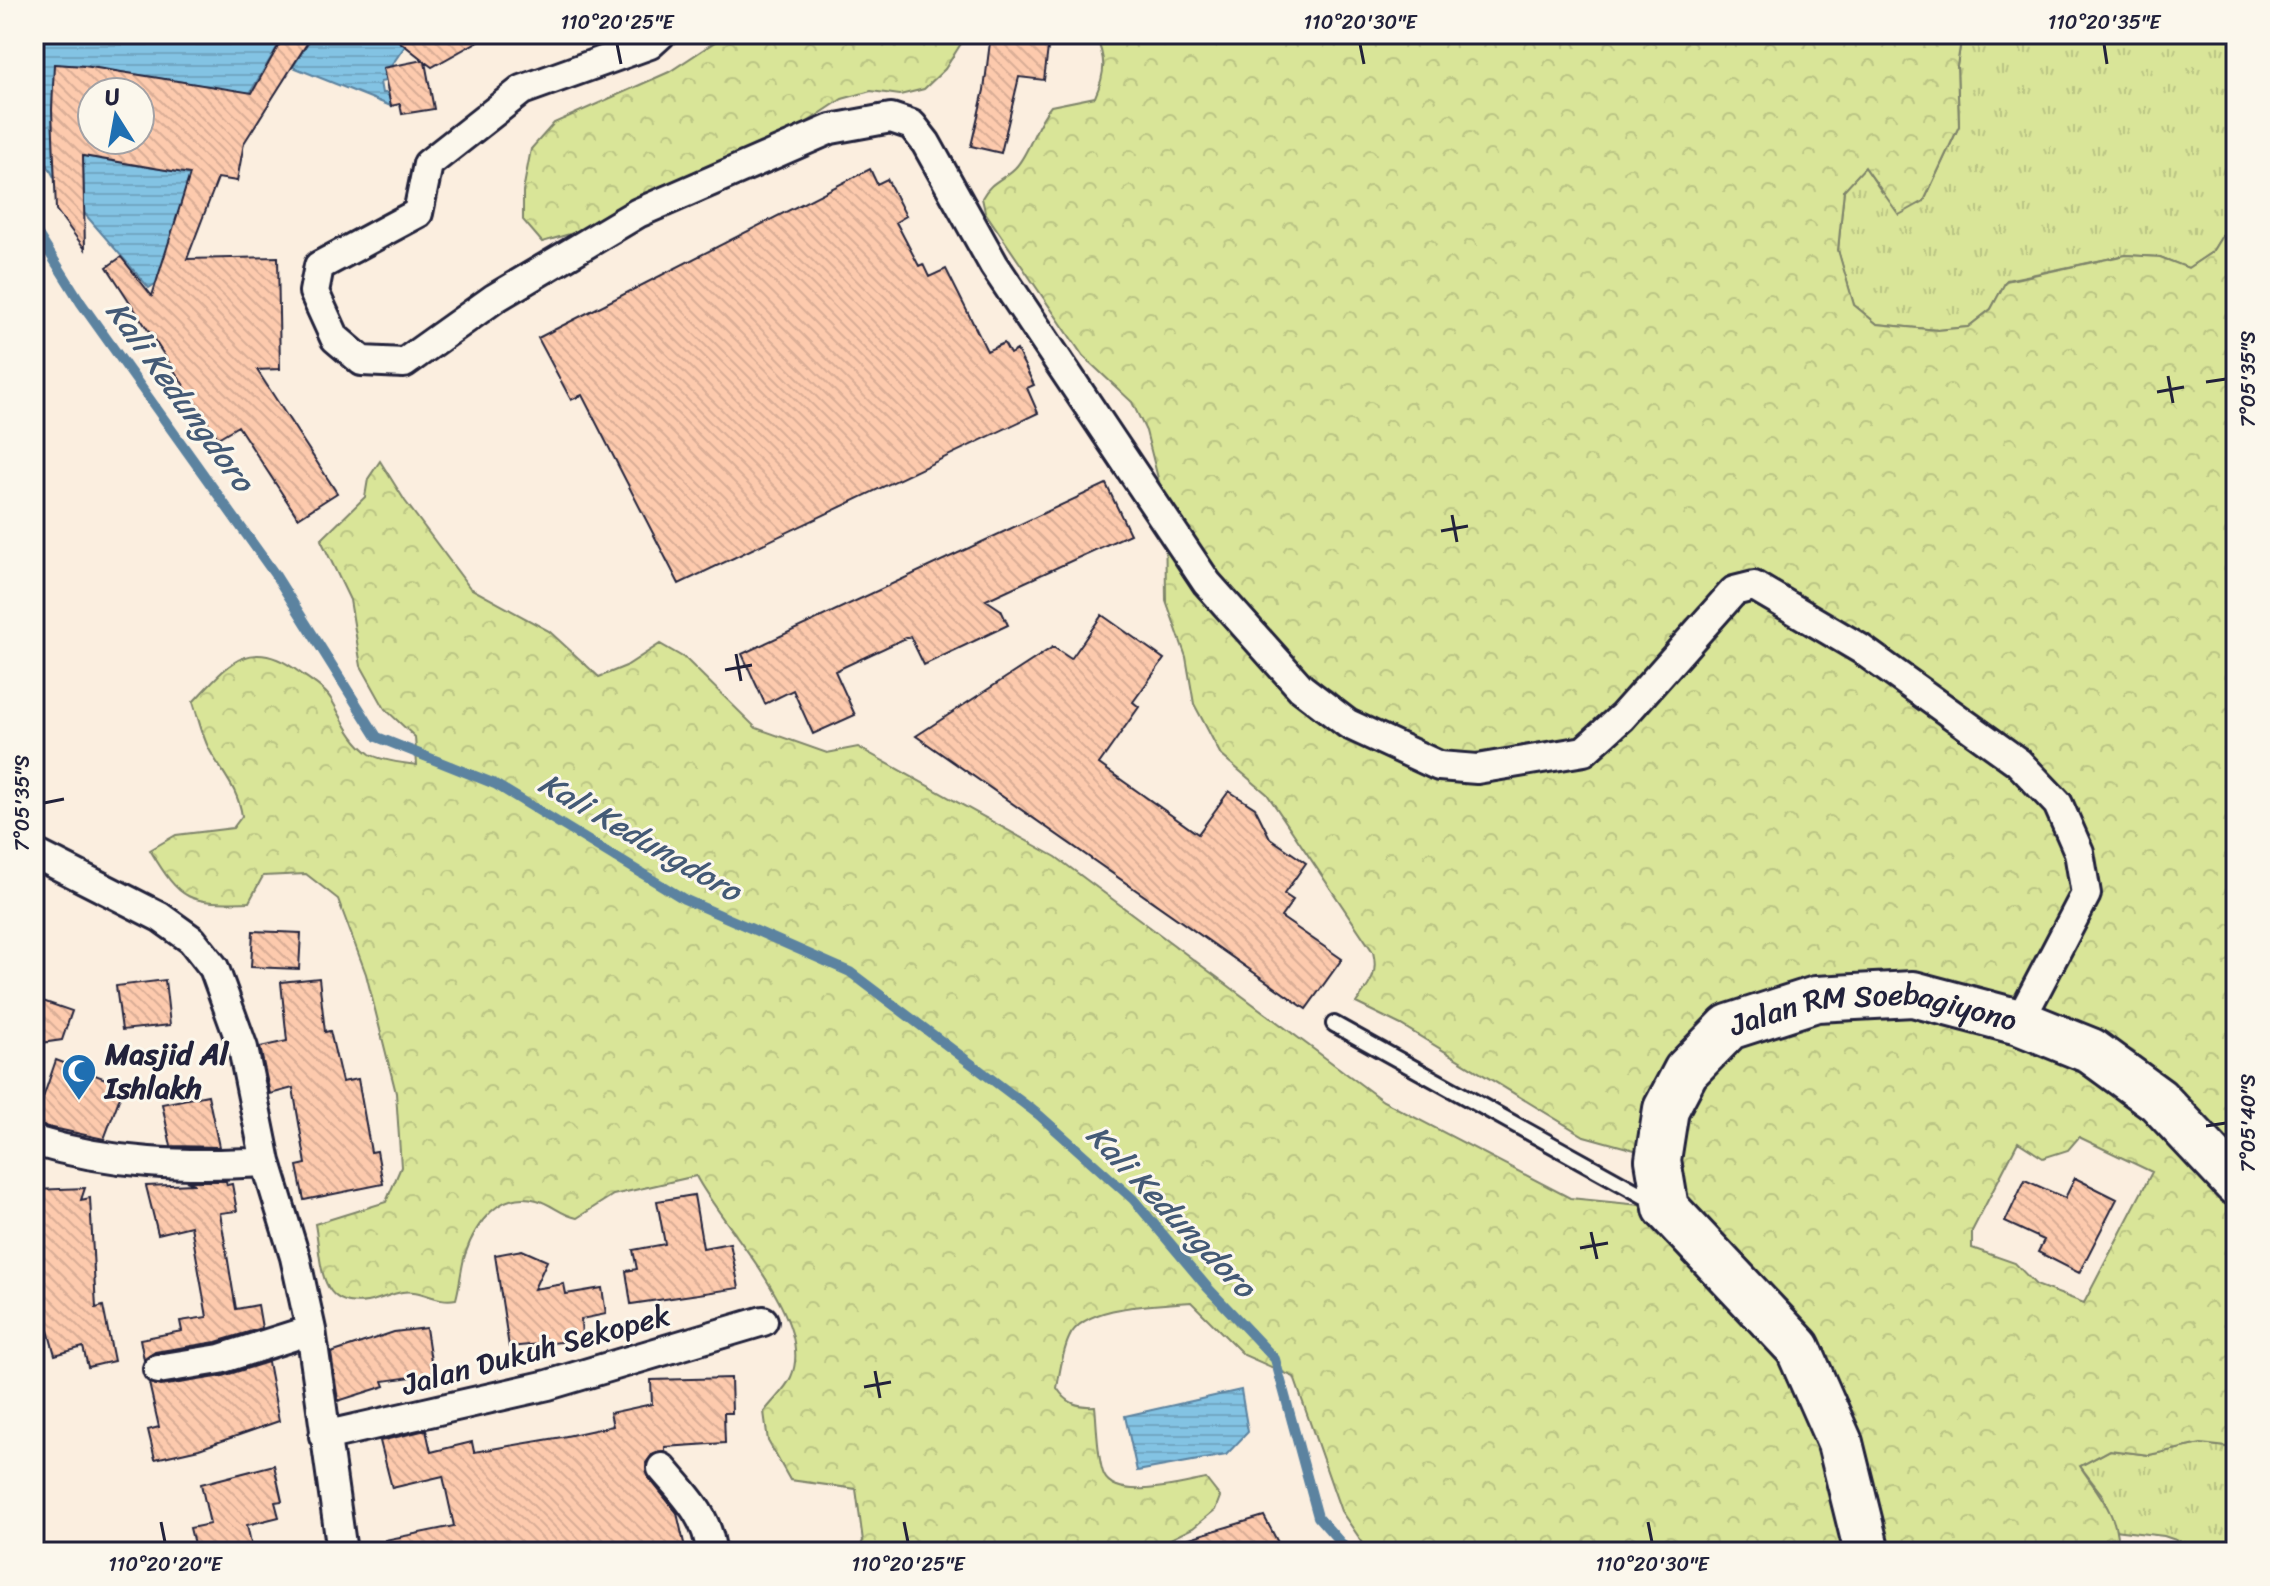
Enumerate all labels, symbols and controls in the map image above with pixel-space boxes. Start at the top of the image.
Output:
text: 110°20'25"E [560,5,675,40]
text: 110°20'30"E [1304,5,1418,40]
text: 110°20'35"E [2048,5,2162,40]
north arrow [76,76,156,156]
text: U [101,76,125,117]
water label: Kali Kedungdoro [90,288,271,506]
text: 7°05'35"S [2231,330,2266,427]
text: 7°05'35"S [5,754,40,851]
water label: Kali Kedungdoro [528,756,754,919]
street label: Jalan RM Soebagiyono [1722,967,2023,1052]
place label: Masjid Al Ishlakh [103,1027,230,1115]
mosque icon: Masjid Al Ishlakh [60,1052,98,1102]
text: 7°05'40"S [2231,1073,2266,1172]
water label: Kali Kedungdoro [1072,1110,1272,1314]
street label: Jalan Dukuh Sekopek [395,1288,677,1412]
text: 110°20'20"E [108,1547,224,1582]
text: 110°20'25"E [851,1547,966,1582]
text: 110°20'30"E [1596,1547,1710,1582]

